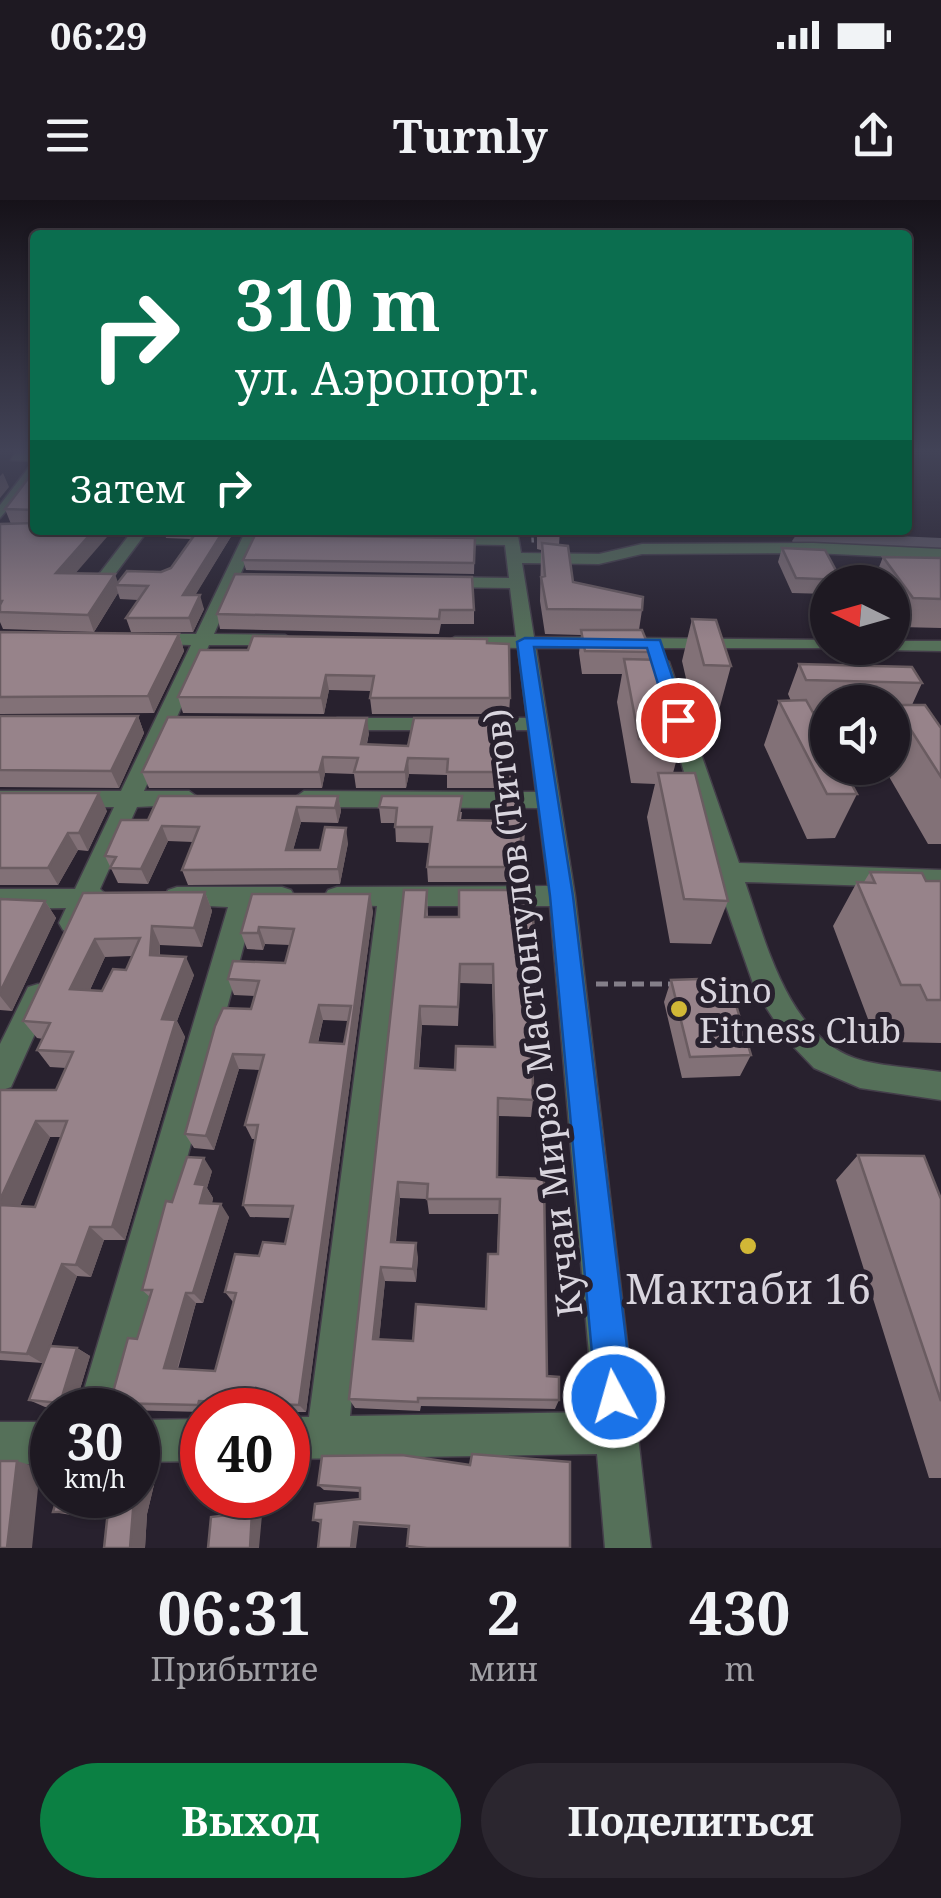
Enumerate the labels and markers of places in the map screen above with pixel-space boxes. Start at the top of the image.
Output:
pin [636,678,721,763]
place label: Sino Fitness Club [699,966,901,1053]
marker: Sino Fitness Club [668,998,690,1020]
marker: Мактаби 16 [737,1235,759,1257]
place label: Мактаби 16 [625,1259,871,1316]

